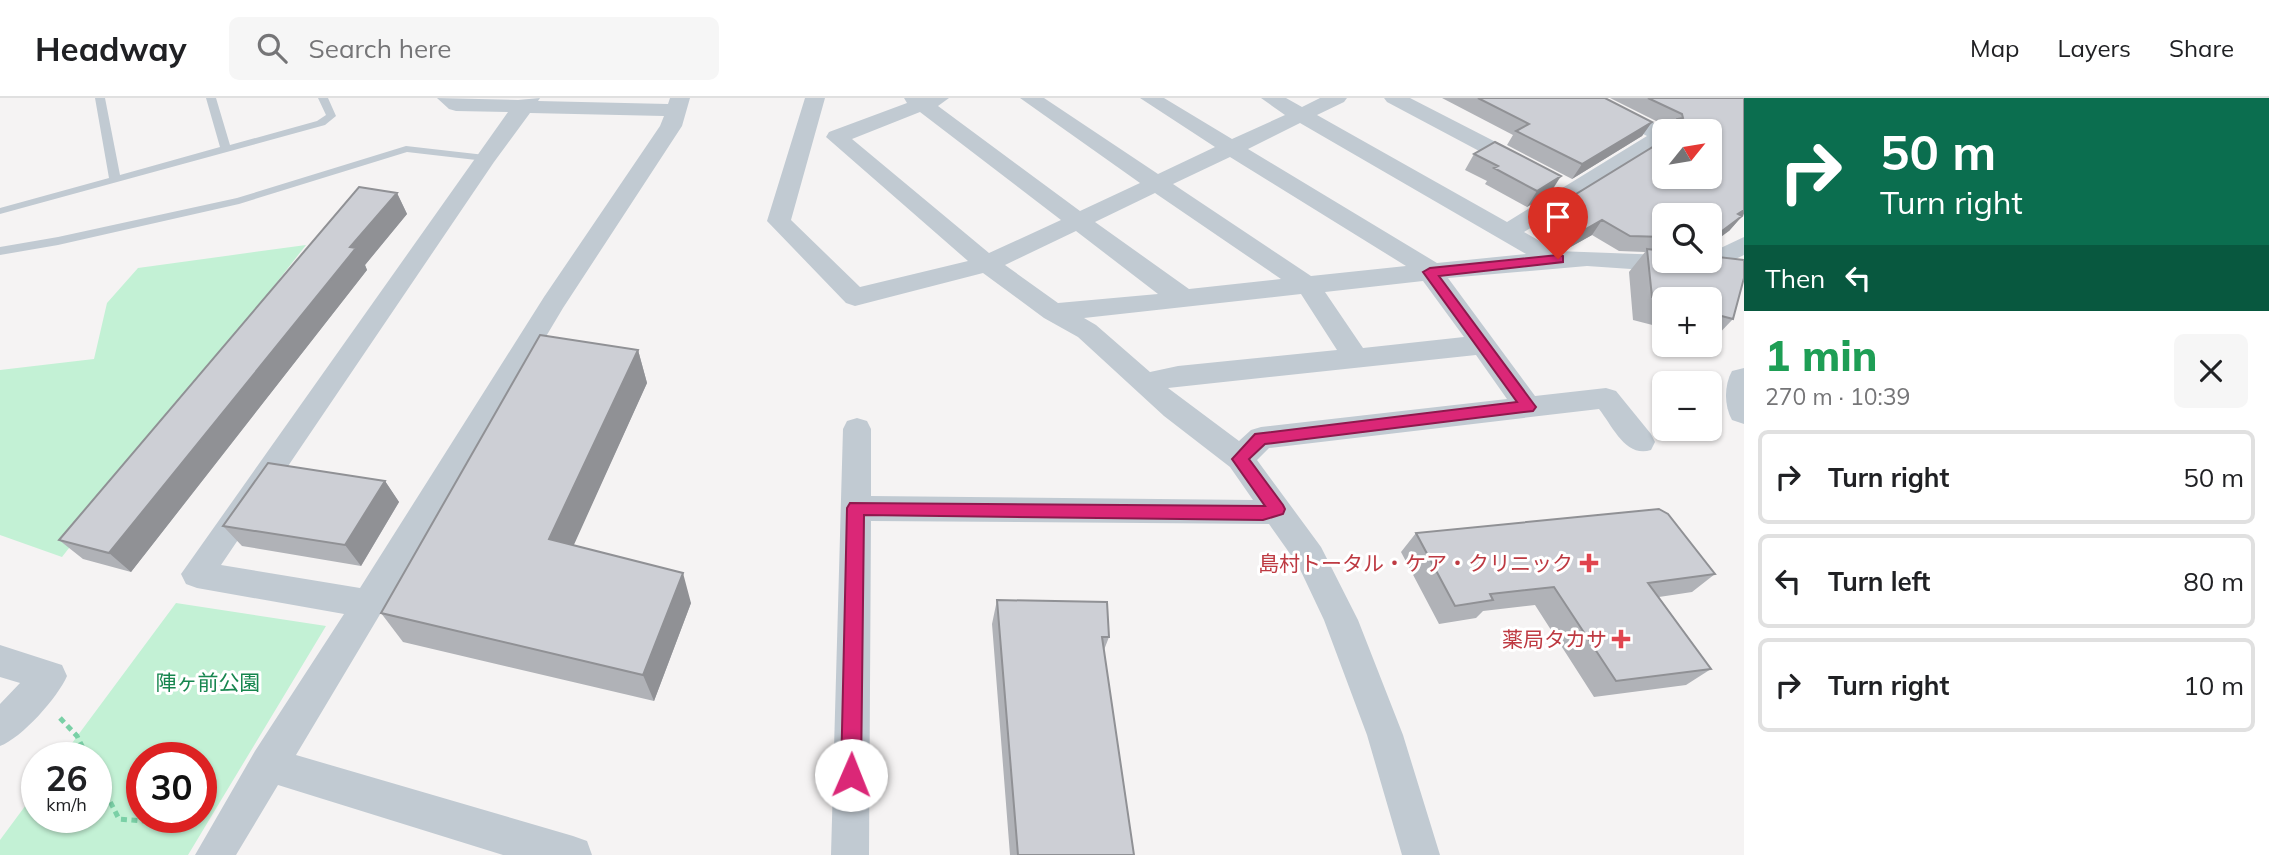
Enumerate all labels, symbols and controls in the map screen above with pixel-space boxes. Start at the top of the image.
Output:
search box [229,17,719,80]
text: Headway [35,28,187,69]
icon: search [253,29,291,67]
text: Search here [309,32,451,65]
text: Map [1970,33,2019,63]
text: Layers [2057,33,2131,63]
text: Share [2169,33,2234,63]
north arrow [1652,119,1722,189]
map controls [1652,119,1722,441]
text: 50 m [1880,121,1996,182]
icon: right [1765,126,1856,217]
text: Turn right [1880,182,2023,222]
pin [1528,187,1588,259]
icon: arrive [1539,198,1577,236]
button: search [1652,203,1722,273]
icon: left [1839,259,1877,297]
text: Then [1765,262,1825,295]
button: + [1652,287,1722,357]
text: 1 min [1765,329,1878,382]
button: close [2174,334,2248,408]
button: − [1652,371,1722,441]
text: 270 m · 10:39 [1765,382,1910,411]
icon: right [1769,458,1807,496]
text: Turn right [1828,461,1949,494]
text: 50 m [2183,461,2244,494]
place label: 島村トータル・ケア・クリニック [1258,550,1573,576]
marker: 島村トータル・ケア・クリニック [1579,553,1599,573]
icon: left [1769,562,1807,600]
text: Turn left [1828,565,1930,598]
text: 80 m [2183,565,2244,598]
place label: 薬局タカサ [1502,626,1607,652]
marker: 薬局タカサ [1613,631,1629,647]
icon: right [1769,666,1807,704]
park label: 陣ヶ前公園 [156,669,261,695]
text: Turn right [1828,669,1949,702]
text: 10 m [2183,669,2244,702]
position arrow [814,738,888,812]
speed limit sign: 30 [126,742,217,833]
text: 26 [45,756,88,800]
text: km/h [46,793,87,816]

